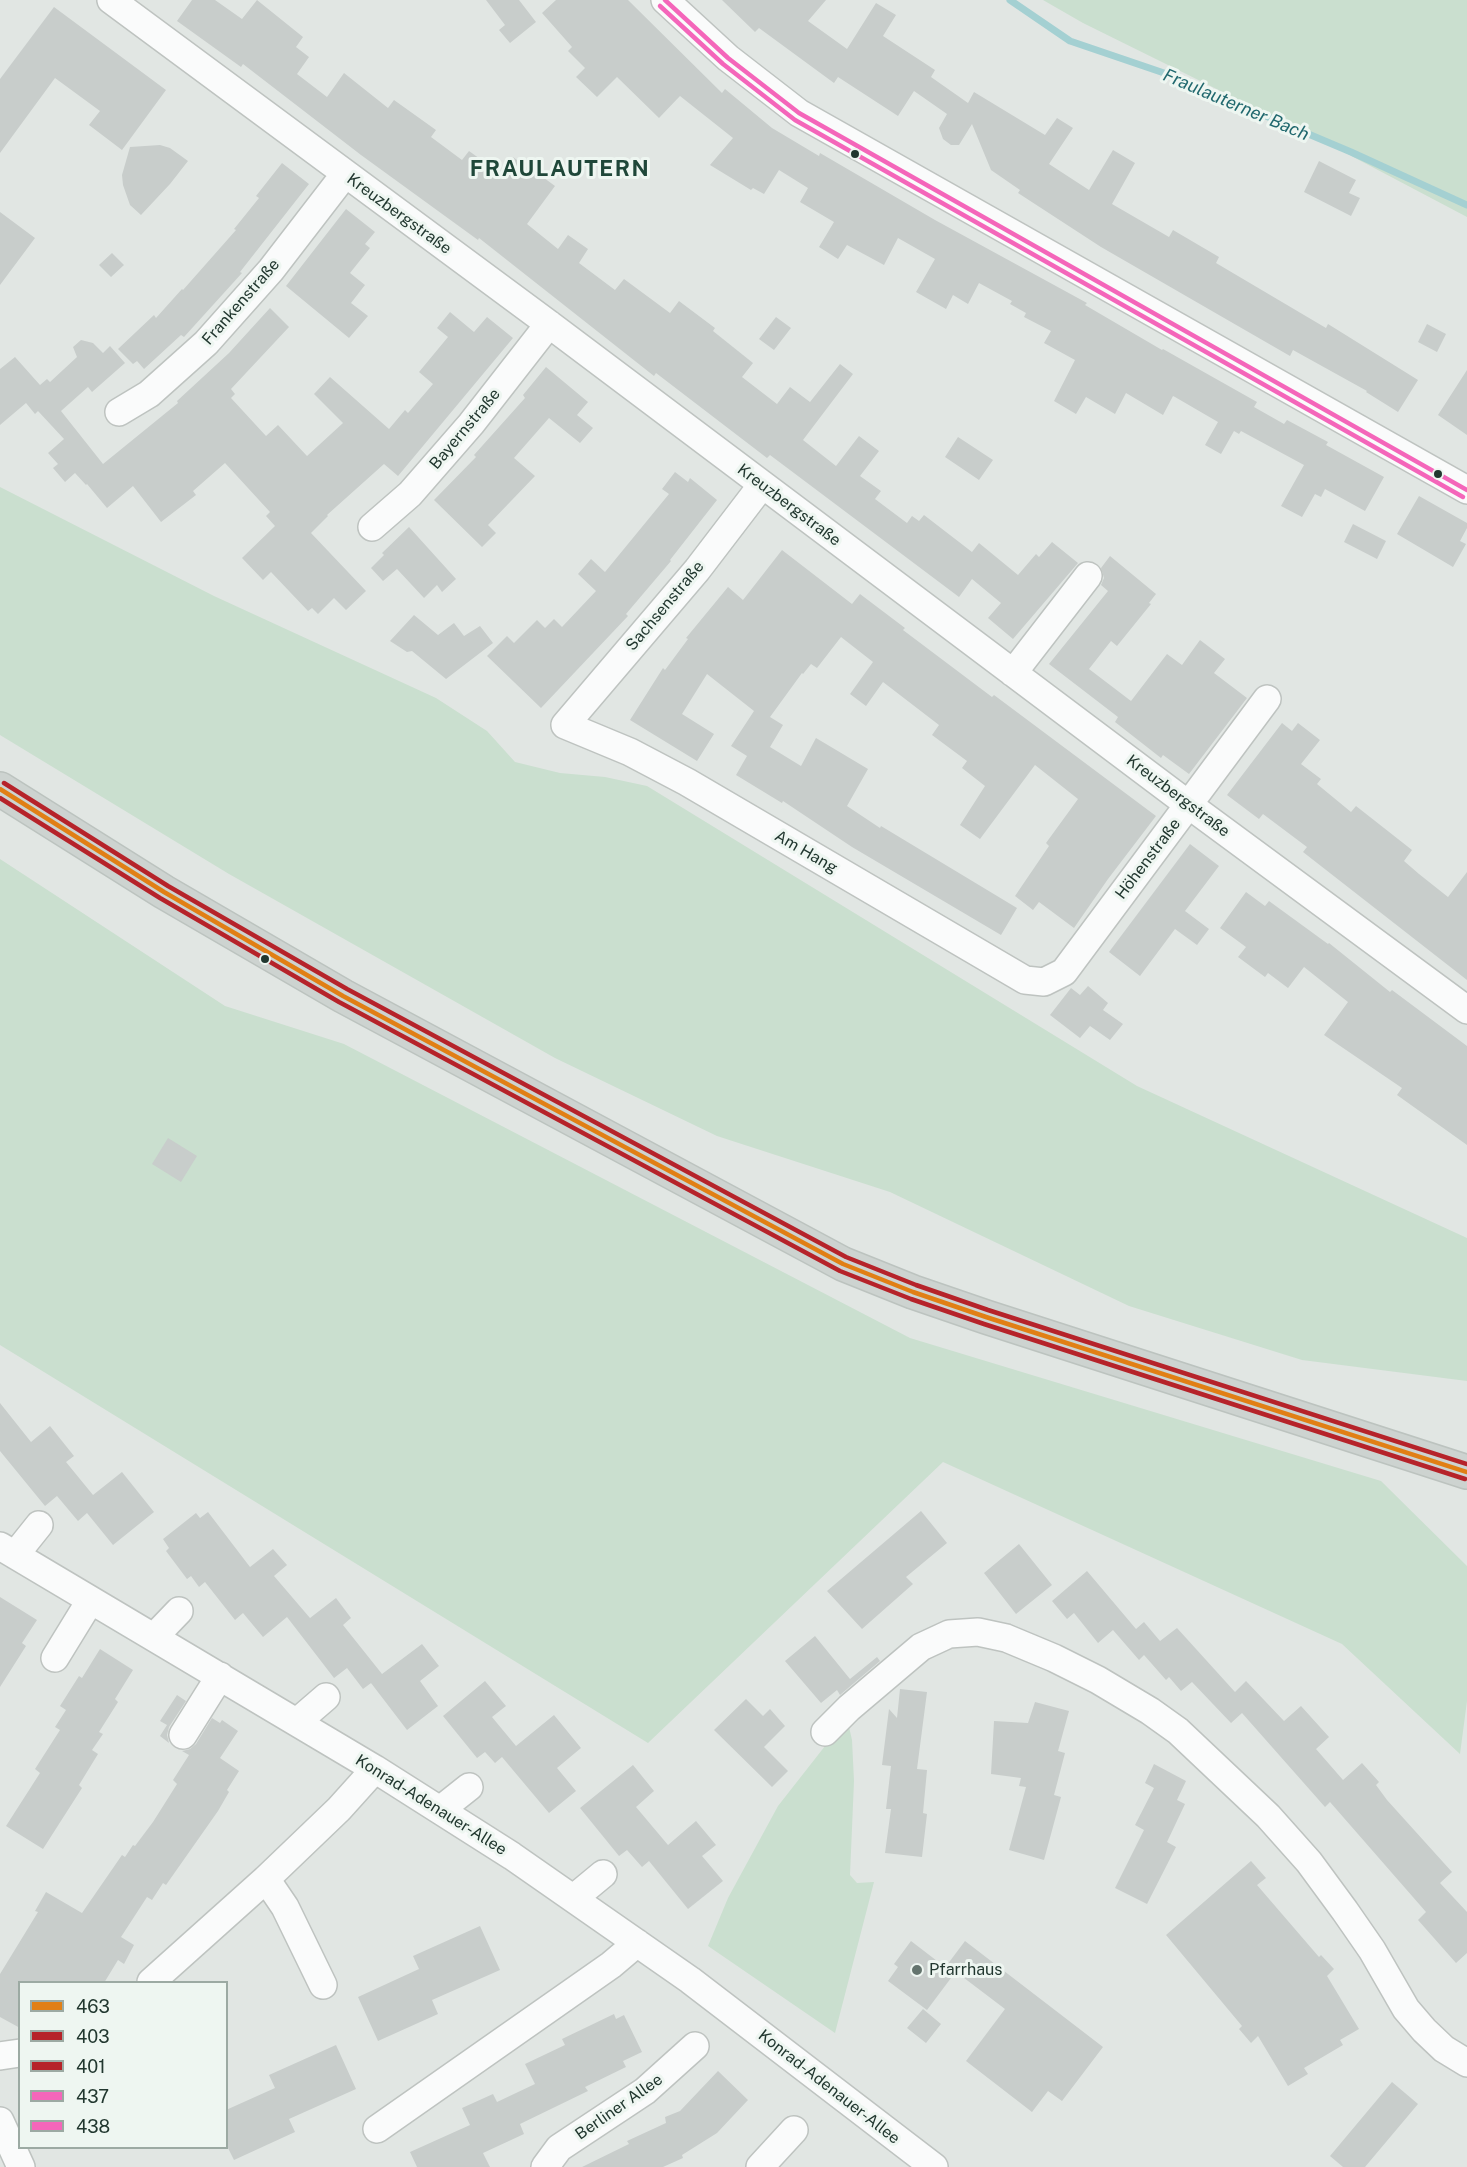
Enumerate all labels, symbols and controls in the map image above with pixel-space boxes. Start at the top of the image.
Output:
water label: Fraulauterner Bach [1160,65,1312,145]
unlabelled marker [849,148,861,160]
district label: FRAULAUTERN [470,156,650,182]
street label: Kreuzbergstraße [343,170,455,258]
street label: Frankenstraße [198,255,284,349]
street label: Bayernstraße [426,385,504,473]
street label: Kreuzbergstraße [733,460,845,550]
unlabelled marker [1432,468,1444,480]
street label: Sachsenstraße [622,557,708,655]
street label: Kreuzbergstraße [1122,751,1234,841]
street label: Höhenstraße [1111,815,1185,903]
street label: Am Hang [771,826,841,878]
unlabelled marker [259,953,271,965]
street label: Konrad-Adenauer-Allee [352,1751,510,1859]
place label: Pfarrhaus [929,1960,1002,1980]
marker: Pfarrhaus [910,1963,924,1977]
legend [18,1981,228,2149]
text: 463 [76,1996,110,2017]
text: 403 [76,2026,110,2047]
street label: Konrad-Adenauer-Allee [754,2026,904,2148]
text: 401 [76,2056,106,2077]
street label: Berliner Allee [572,2070,666,2144]
text: 437 [76,2086,109,2107]
text: 438 [76,2116,110,2137]

